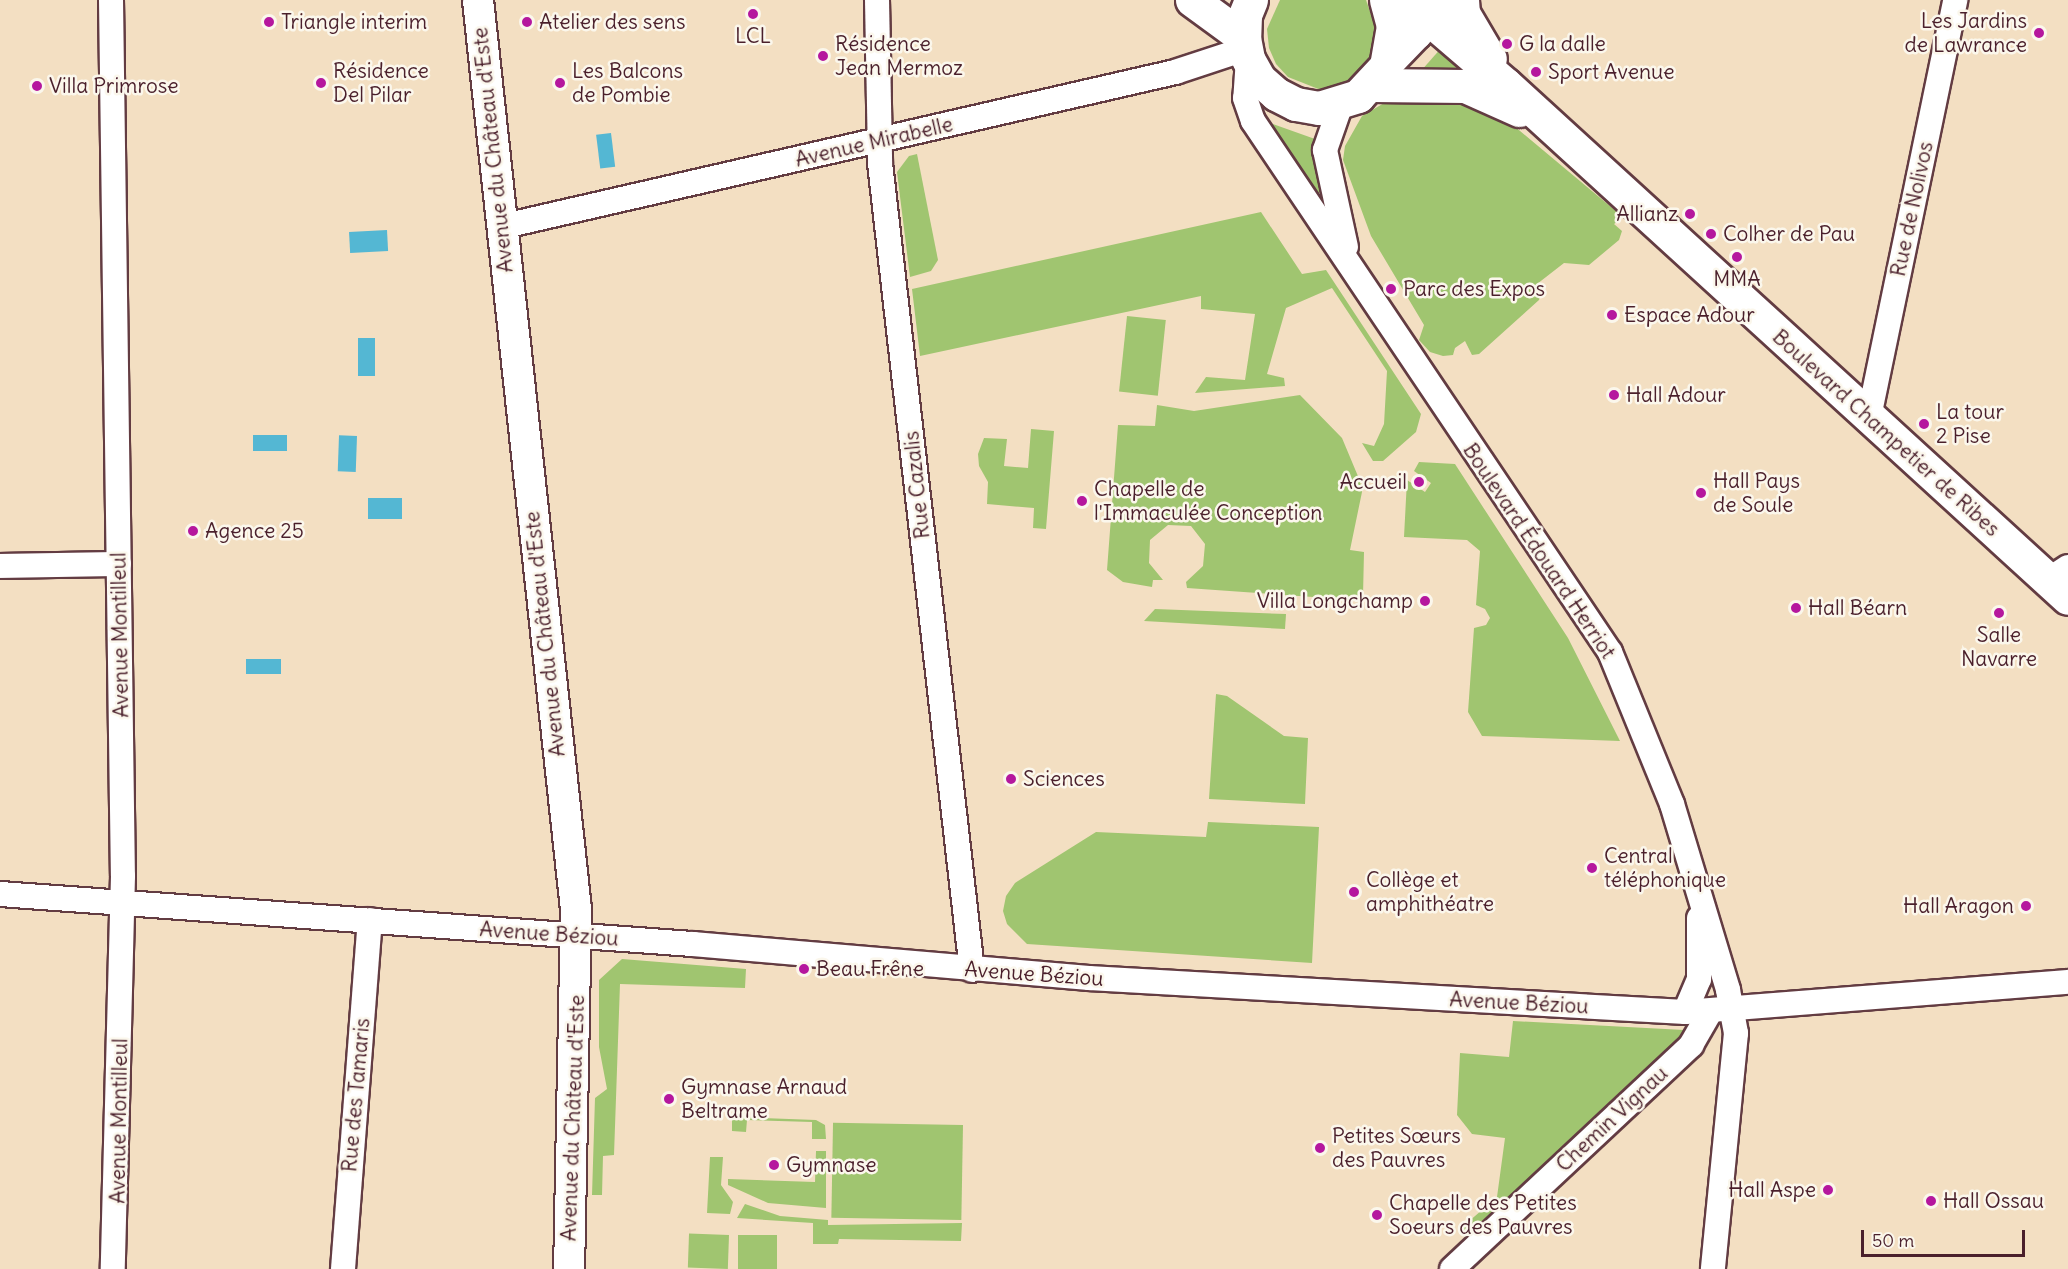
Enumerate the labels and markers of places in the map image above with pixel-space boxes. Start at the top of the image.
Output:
marker: LCL [746,7,760,21]
place label: Les Jardins de Lawrance [1905,8,2027,58]
place label: Triangle interim [281,9,427,35]
place label: Atelier des sens [539,9,685,35]
marker: Triangle interim [262,15,276,29]
marker: Atelier des sens [520,15,534,29]
place label: LCL [735,23,771,49]
marker: Les Jardins de Lawrance [2032,26,2046,40]
place label: Résidence Jean Mermoz [835,31,963,81]
place label: G la dalle [1519,31,1606,57]
marker: G la dalle [1500,37,1514,51]
marker: Résidence Jean Mermoz [816,49,830,63]
place label: Résidence Del Pilar [333,58,429,108]
place label: Les Balcons de Pombie [572,58,683,108]
place label: Sport Avenue [1548,59,1674,85]
marker: Sport Avenue [1529,65,1543,79]
place label: Villa Primrose [49,73,179,99]
marker: Résidence Del Pilar [314,76,328,90]
marker: Les Balcons de Pombie [553,76,567,90]
marker: Villa Primrose [30,79,44,93]
place label: Allianz [1616,201,1678,227]
marker: Allianz [1683,207,1697,221]
place label: Colher de Pau [1723,221,1855,247]
marker: Colher de Pau [1704,227,1718,241]
marker: MMA [1730,250,1744,264]
place label: MMA [1713,266,1761,292]
place label: Parc des Expos [1403,276,1545,302]
marker: Parc des Expos [1384,282,1398,296]
place label: Espace Adour [1624,302,1755,328]
marker: Espace Adour [1605,308,1619,322]
place label: Hall Adour [1626,382,1726,408]
marker: Hall Adour [1607,388,1621,402]
place label: La tour 2 Pise [1936,399,2004,449]
marker: La tour 2 Pise [1917,417,1931,431]
place label: Hall Pays de Soule [1713,468,1800,518]
place label: Accueil [1339,469,1407,495]
marker: Accueil [1412,475,1426,489]
place label: Chapelle de l'Immaculée Conception [1094,476,1322,526]
marker: Hall Pays de Soule [1694,486,1708,500]
marker: Chapelle de l'Immaculée Conception [1075,494,1089,508]
place label: Agence 25 [205,518,304,544]
marker: Agence 25 [186,524,200,538]
place label: Villa Longchamp [1257,588,1413,614]
marker: Villa Longchamp [1418,594,1432,608]
place label: Hall Béarn [1808,595,1907,621]
marker: Hall Béarn [1789,601,1803,615]
marker: Salle Navarre [1992,606,2006,620]
place label: Salle Navarre [1961,622,2037,672]
place label: Sciences [1023,766,1105,792]
marker: Sciences [1004,772,1018,786]
place label: Central téléphonique [1604,843,1726,893]
marker: Central téléphonique [1585,861,1599,875]
place label: Collège et amphithéatre [1366,867,1494,917]
marker: Collège et amphithéatre [1347,885,1361,899]
place label: Hall Aragon [1903,893,2014,919]
marker: Hall Aragon [2019,899,2033,913]
place label: Beau Frêne [816,956,924,982]
marker: Beau Frêne [797,962,811,976]
place label: Gymnase Arnaud Beltrame [681,1074,847,1124]
marker: Gymnase Arnaud Beltrame [662,1092,676,1106]
place label: Petites Sœurs des Pauvres [1332,1123,1461,1173]
marker: Petites Sœurs des Pauvres [1313,1141,1327,1155]
place label: Gymnase [786,1152,877,1178]
marker: Gymnase [767,1158,781,1172]
place label: Hall Aspe [1728,1177,1816,1203]
marker: Hall Aspe [1821,1183,1835,1197]
place label: Hall Ossau [1943,1188,2044,1214]
place label: Chapelle des Petites Soeurs des Pauvres [1389,1190,1577,1240]
marker: Hall Ossau [1924,1194,1938,1208]
marker: Chapelle des Petites Soeurs des Pauvres [1370,1208,1384,1222]

